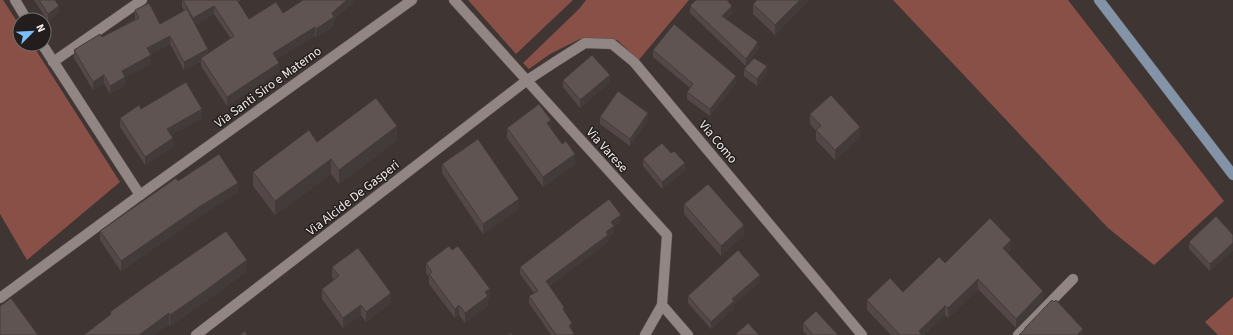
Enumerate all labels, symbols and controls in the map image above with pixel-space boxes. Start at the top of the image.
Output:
north arrow [12,12,52,52]
text: N [32,22,49,35]
street label: Via Santi Siro e Materno [211,42,325,132]
street label: Via Como [695,117,741,167]
street label: Via Varese [582,124,632,176]
street label: Via Alcide De Gasperi [303,156,403,240]

